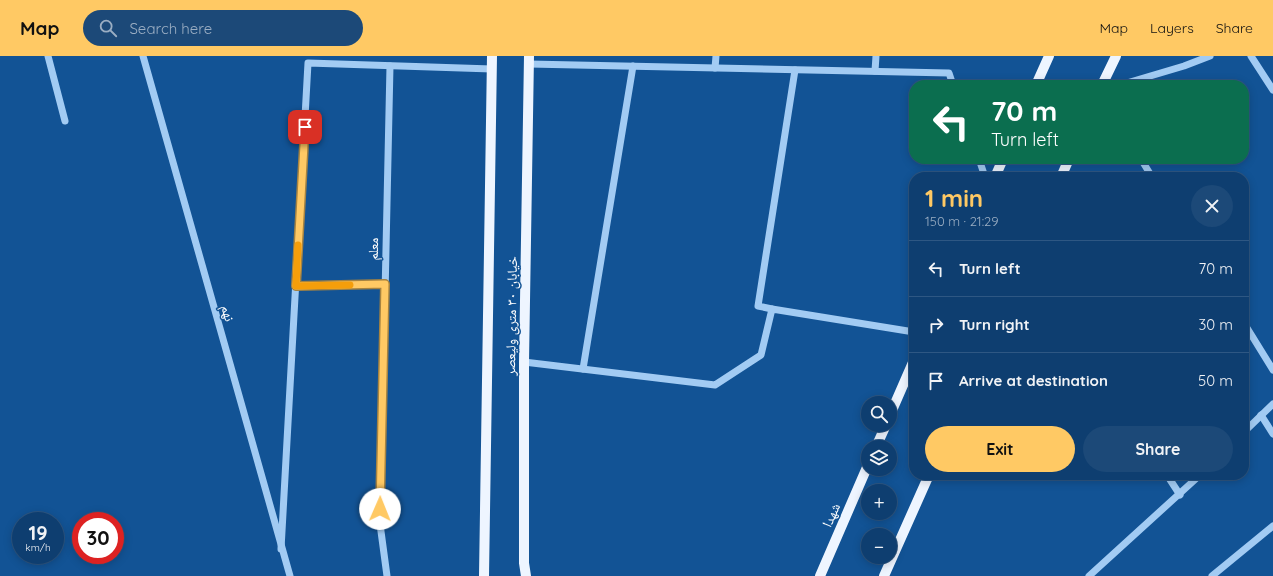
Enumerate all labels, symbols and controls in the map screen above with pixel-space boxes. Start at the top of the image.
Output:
search box [83,10,363,46]
text: Map [20,16,59,40]
icon: search [97,17,119,39]
text: Search here [129,19,212,38]
text: Map [1099,19,1128,37]
text: Layers [1150,19,1194,37]
text: Share [1216,19,1253,37]
text: 70 m [991,93,1057,128]
icon: left [925,96,977,148]
pin [288,110,322,144]
icon: arrive [294,116,316,138]
text: Turn left [991,128,1059,151]
text: 1 min [925,183,983,213]
button: close [1191,185,1233,227]
text: 150 m · 21:29 [925,213,999,229]
street label: معلم [364,237,383,261]
street label: خیابان ۳۰ متری ولیعصر [501,256,521,377]
icon: left [925,258,947,280]
text: Turn left [959,259,1021,278]
text: 70 m [1199,259,1233,278]
street label: نهم [216,303,239,324]
icon: right [925,314,947,336]
text: Turn right [959,315,1030,334]
text: 30 m [1198,315,1233,334]
icon: arrive [925,370,947,392]
text: Arrive at destination [959,371,1108,390]
text: 50 m [1198,371,1233,390]
map controls [861,396,897,564]
button: search [861,396,897,432]
button: Exit [925,426,1075,472]
button: Share [1083,426,1233,472]
button: layers [861,440,897,476]
button: + [861,484,897,520]
position arrow [359,488,401,530]
street label: شهدا [818,500,844,530]
speed limit sign: 30 [72,512,124,564]
text: 19 [28,520,48,545]
button: − [861,528,897,564]
text: km/h [25,541,51,554]

